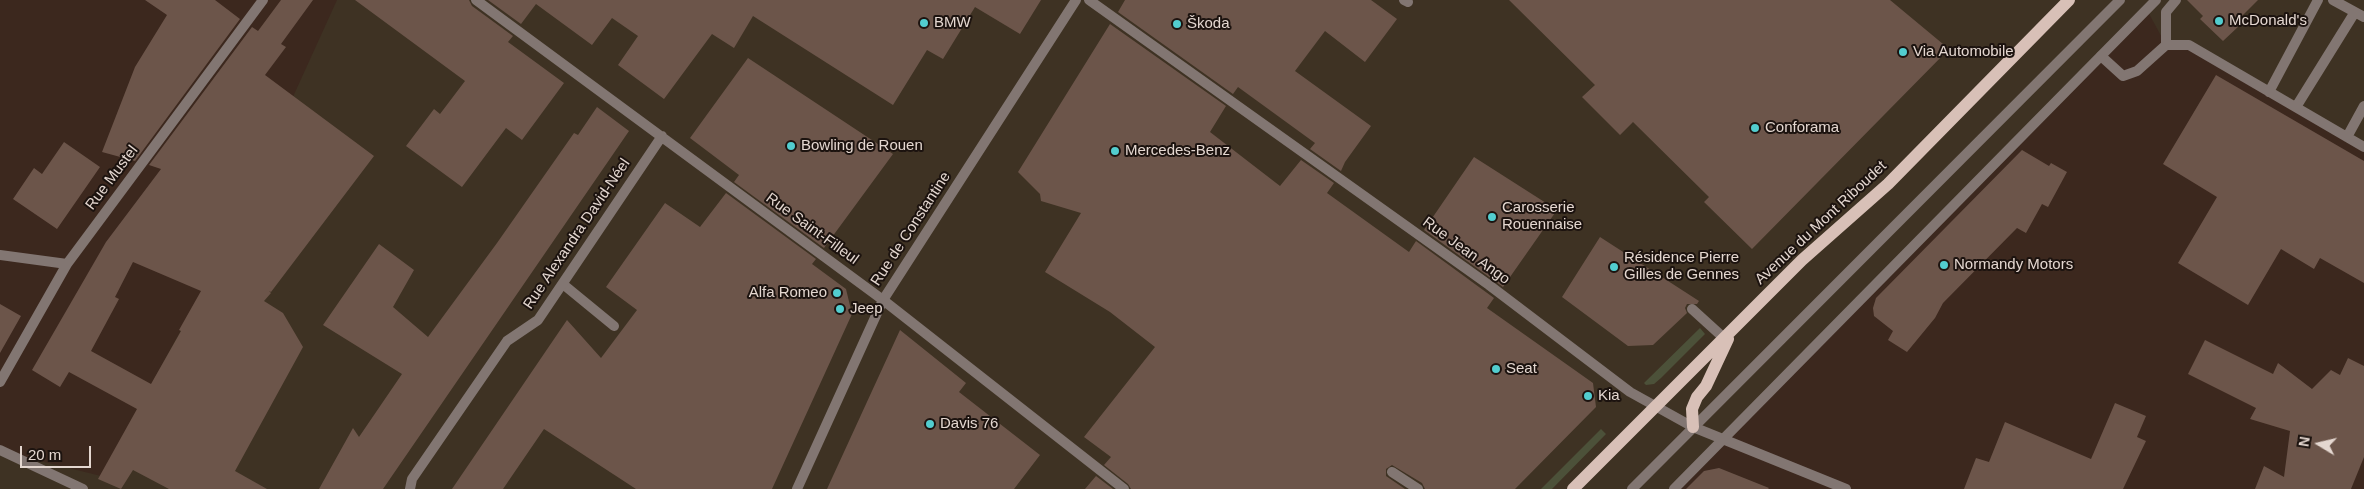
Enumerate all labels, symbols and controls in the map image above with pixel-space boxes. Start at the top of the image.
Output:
place label: McDonald's [2229,12,2307,30]
place label: BMW [934,14,971,32]
place label: Škoda [1187,15,1230,33]
marker: McDonald's [2213,15,2225,27]
marker: BMW [918,17,930,29]
marker: Škoda [1171,18,1183,30]
place label: Via Automobile [1913,43,2014,61]
marker: Via Automobile [1897,46,1909,58]
place label: Conforama [1765,119,1839,137]
marker: Conforama [1749,122,1761,134]
place label: Bowling de Rouen [801,137,923,155]
marker: Bowling de Rouen [785,140,797,152]
street label: Rue Mustel [82,142,142,214]
place label: Mercedes-Benz [1125,142,1230,160]
marker: Mercedes-Benz [1109,145,1121,157]
street label: Rue Alexandra David-Néel [520,155,634,313]
street label: Avenue du Mont Riboudet [1752,157,1890,289]
street label: Rue de Constantine [867,168,955,290]
street label: Rue Saint-Filleul [762,189,862,269]
place label: Carosserie Rouennaise [1502,199,1582,234]
marker: Carosserie Rouennaise [1486,211,1498,223]
street label: Rue Jean Ango [1419,213,1513,289]
place label: Résidence Pierre Gilles de Gennes [1624,249,1739,284]
place label: Normandy Motors [1954,256,2073,274]
marker: Normandy Motors [1938,259,1950,271]
marker: Résidence Pierre Gilles de Gennes [1608,261,1620,273]
place label: Alfa Romeo [749,284,827,302]
marker: Alfa Romeo [831,287,843,299]
place label: Jeep [850,300,883,318]
marker: Jeep [834,303,846,315]
place label: Seat [1506,360,1537,378]
marker: Seat [1490,363,1502,375]
place label: Kia [1598,387,1620,405]
marker: Kia [1582,390,1594,402]
place label: Davis 76 [940,415,998,433]
marker: Davis 76 [924,418,936,430]
north arrow [2294,419,2344,469]
text: N [2295,435,2313,448]
scale bar [22,436,94,468]
text: 20 m [28,446,61,463]

